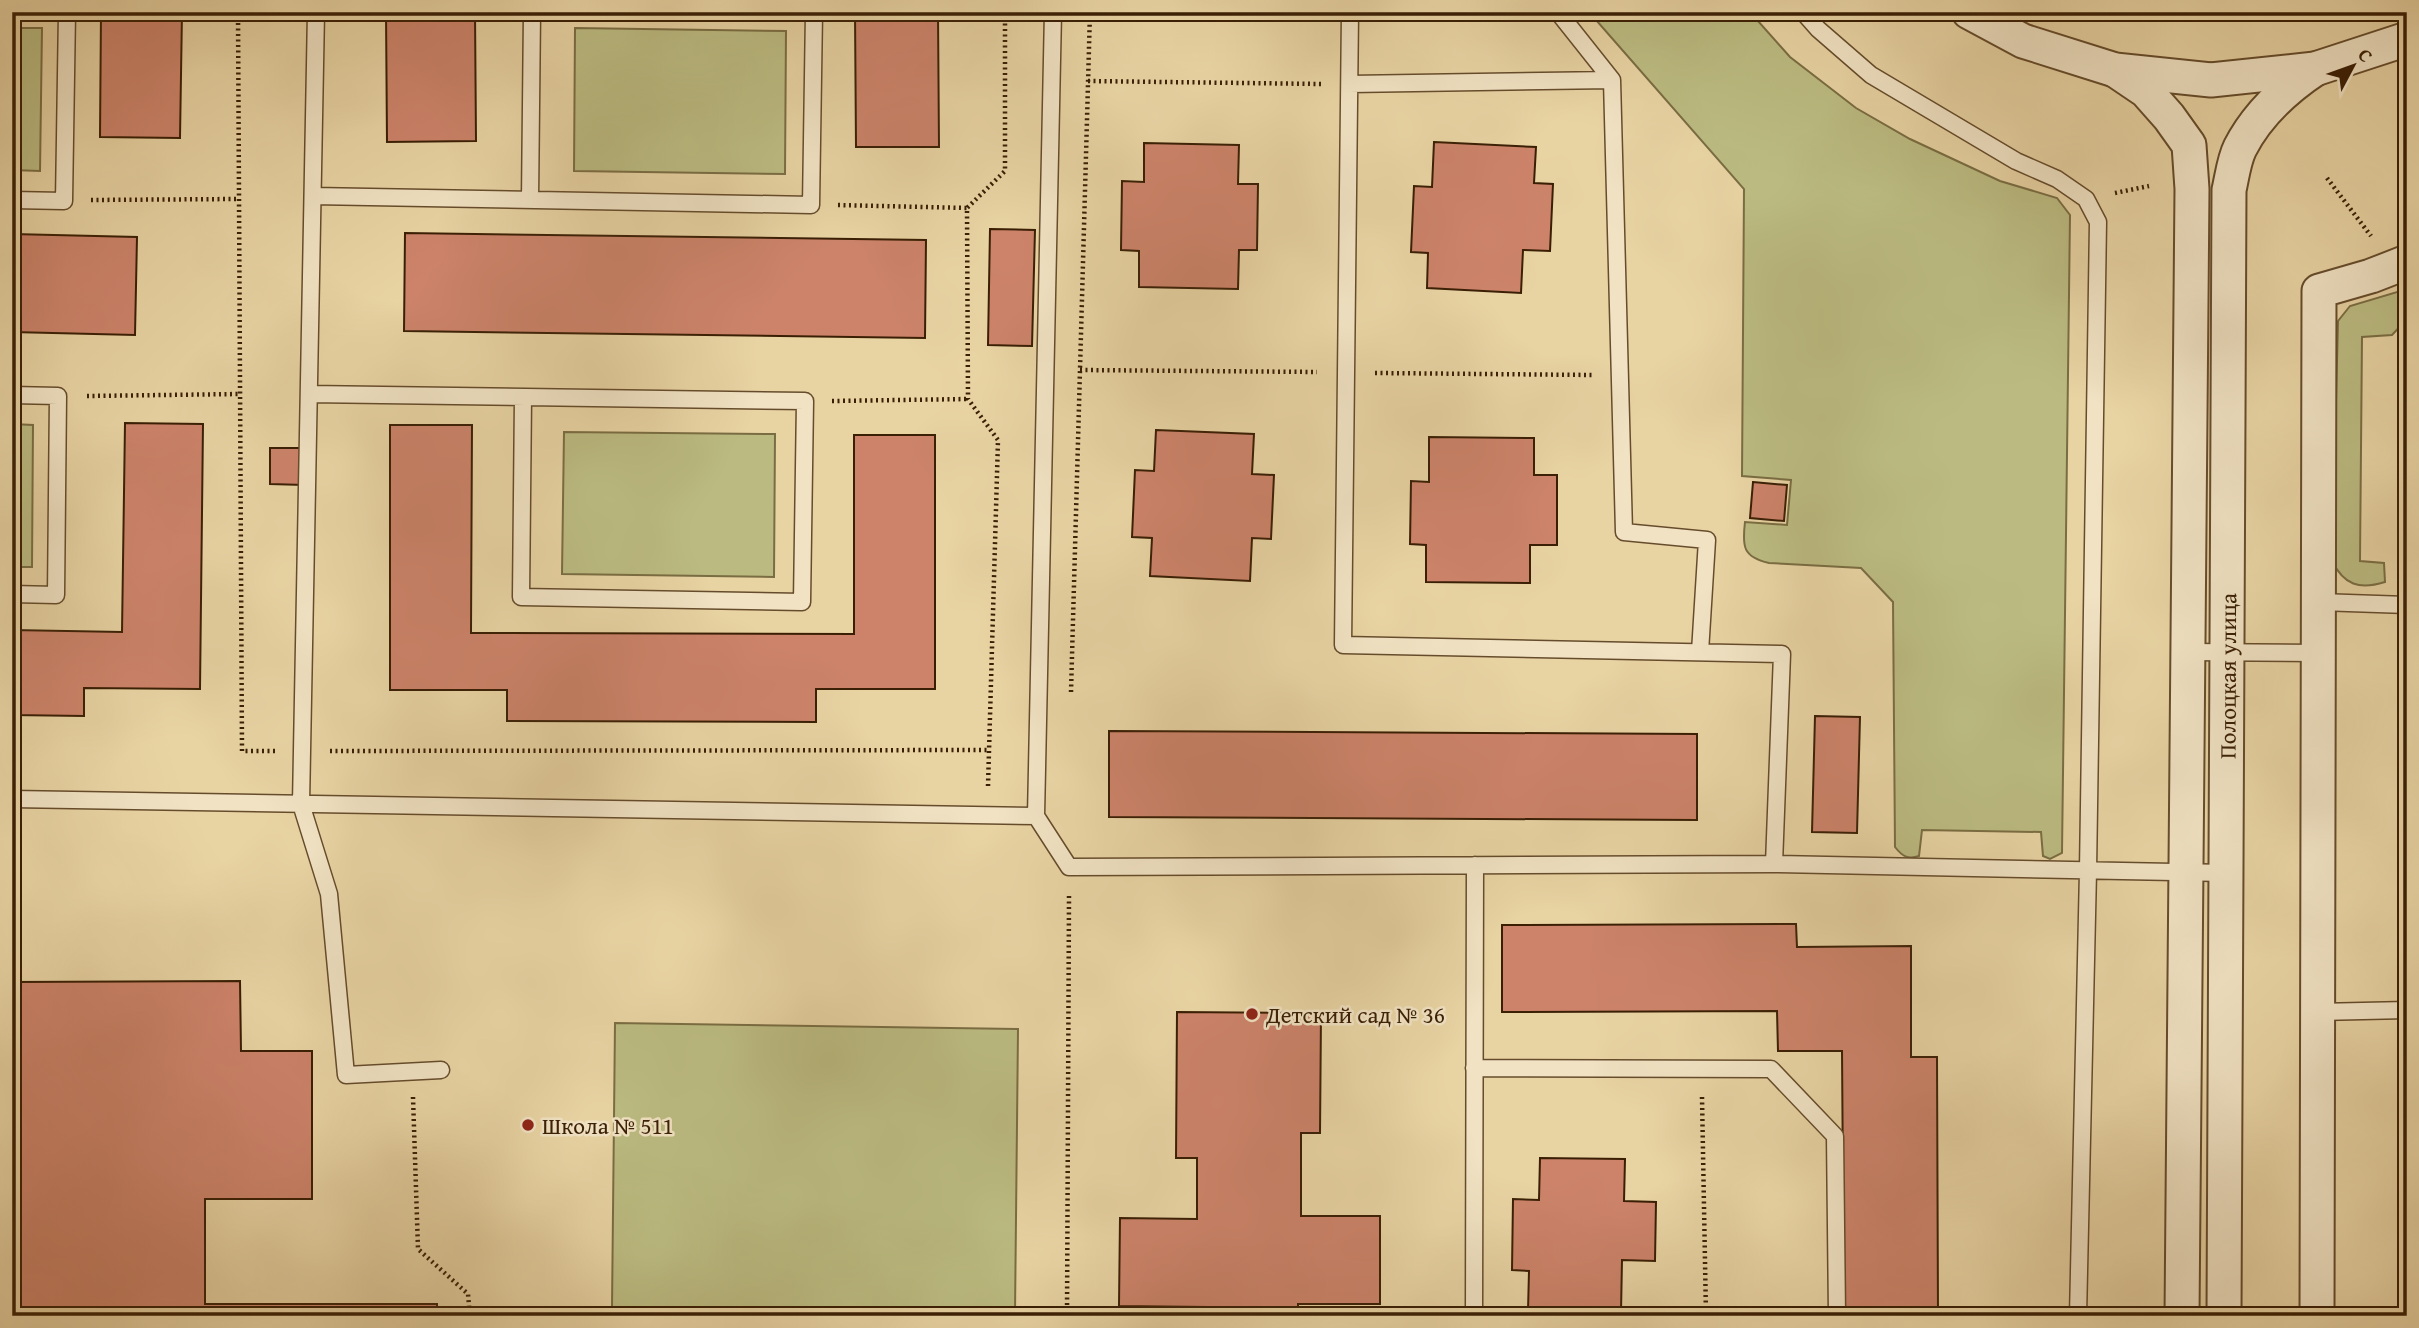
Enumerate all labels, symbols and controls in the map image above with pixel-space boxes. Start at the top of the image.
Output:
north arrow [2318,32,2388,102]
text: С [2352,42,2380,68]
street label: Полоцкая улица [2210,593,2244,759]
place label: Детский сад № 36 [1265,998,1445,1031]
marker: Детский сад № 36 [1244,1006,1260,1022]
place label: Школа № 511 [542,1109,674,1142]
marker: Школа № 511 [520,1117,536,1133]

